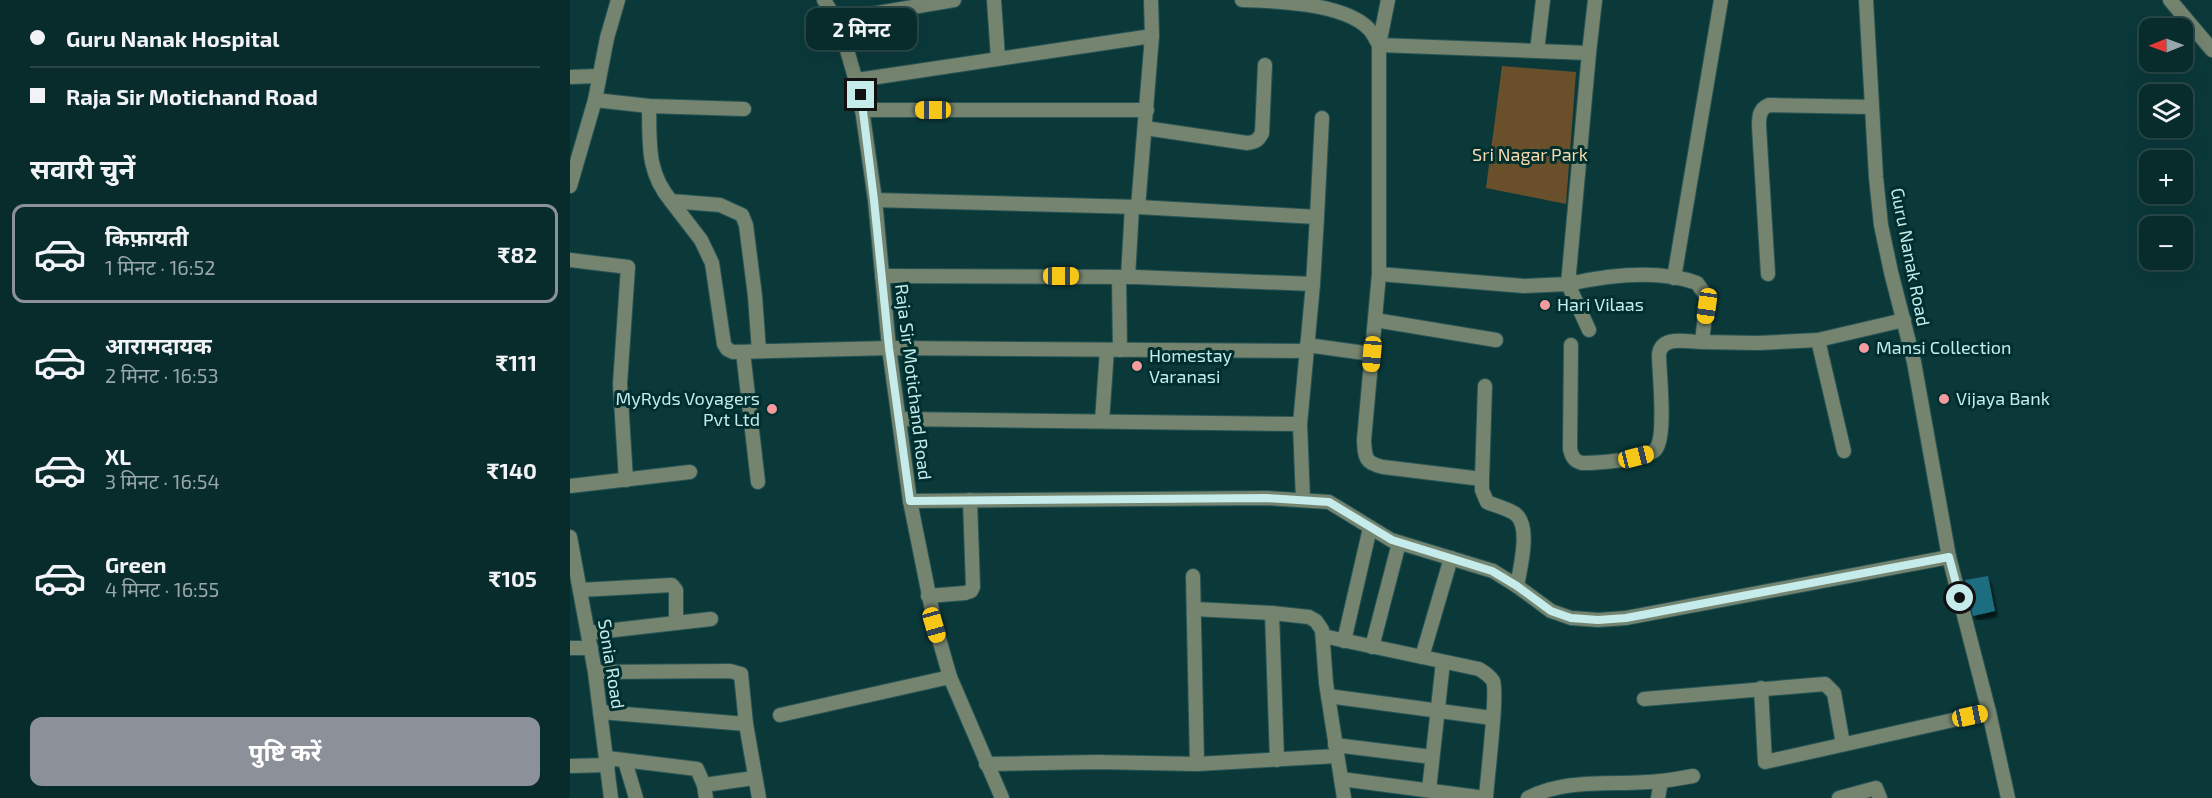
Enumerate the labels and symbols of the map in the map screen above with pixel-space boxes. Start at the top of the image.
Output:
callout: 2 मिनट [806,8,916,50]
north arrow [2139,18,2193,72]
route end [847,81,874,108]
car [915,101,951,119]
park label: Sri Nagar Park [1472,143,1588,165]
street label: Guru Nanak Road [1887,186,1935,328]
car [1043,267,1079,285]
street label: Raja Sir Motichand Road [891,283,937,481]
car [1696,287,1718,325]
place label: Hari Vilaas [1557,293,1644,315]
marker: Hari Vilaas [1538,298,1552,312]
car [1361,335,1383,373]
place label: Mansi Collection [1876,336,2011,358]
marker: Mansi Collection [1857,341,1871,355]
place label: Homestay Varanasi [1149,344,1233,387]
marker: Homestay Varanasi [1130,359,1144,373]
place label: MyRyds Voyagers Pvt Ltd [615,387,760,430]
place label: Vijaya Bank [1956,387,2050,409]
marker: Vijaya Bank [1937,392,1951,406]
marker: MyRyds Voyagers Pvt Ltd [765,402,779,416]
car [1616,444,1656,470]
route start [1946,584,1973,611]
car [920,605,948,645]
street label: Sonia Road [594,617,630,710]
car [1951,703,1989,729]

